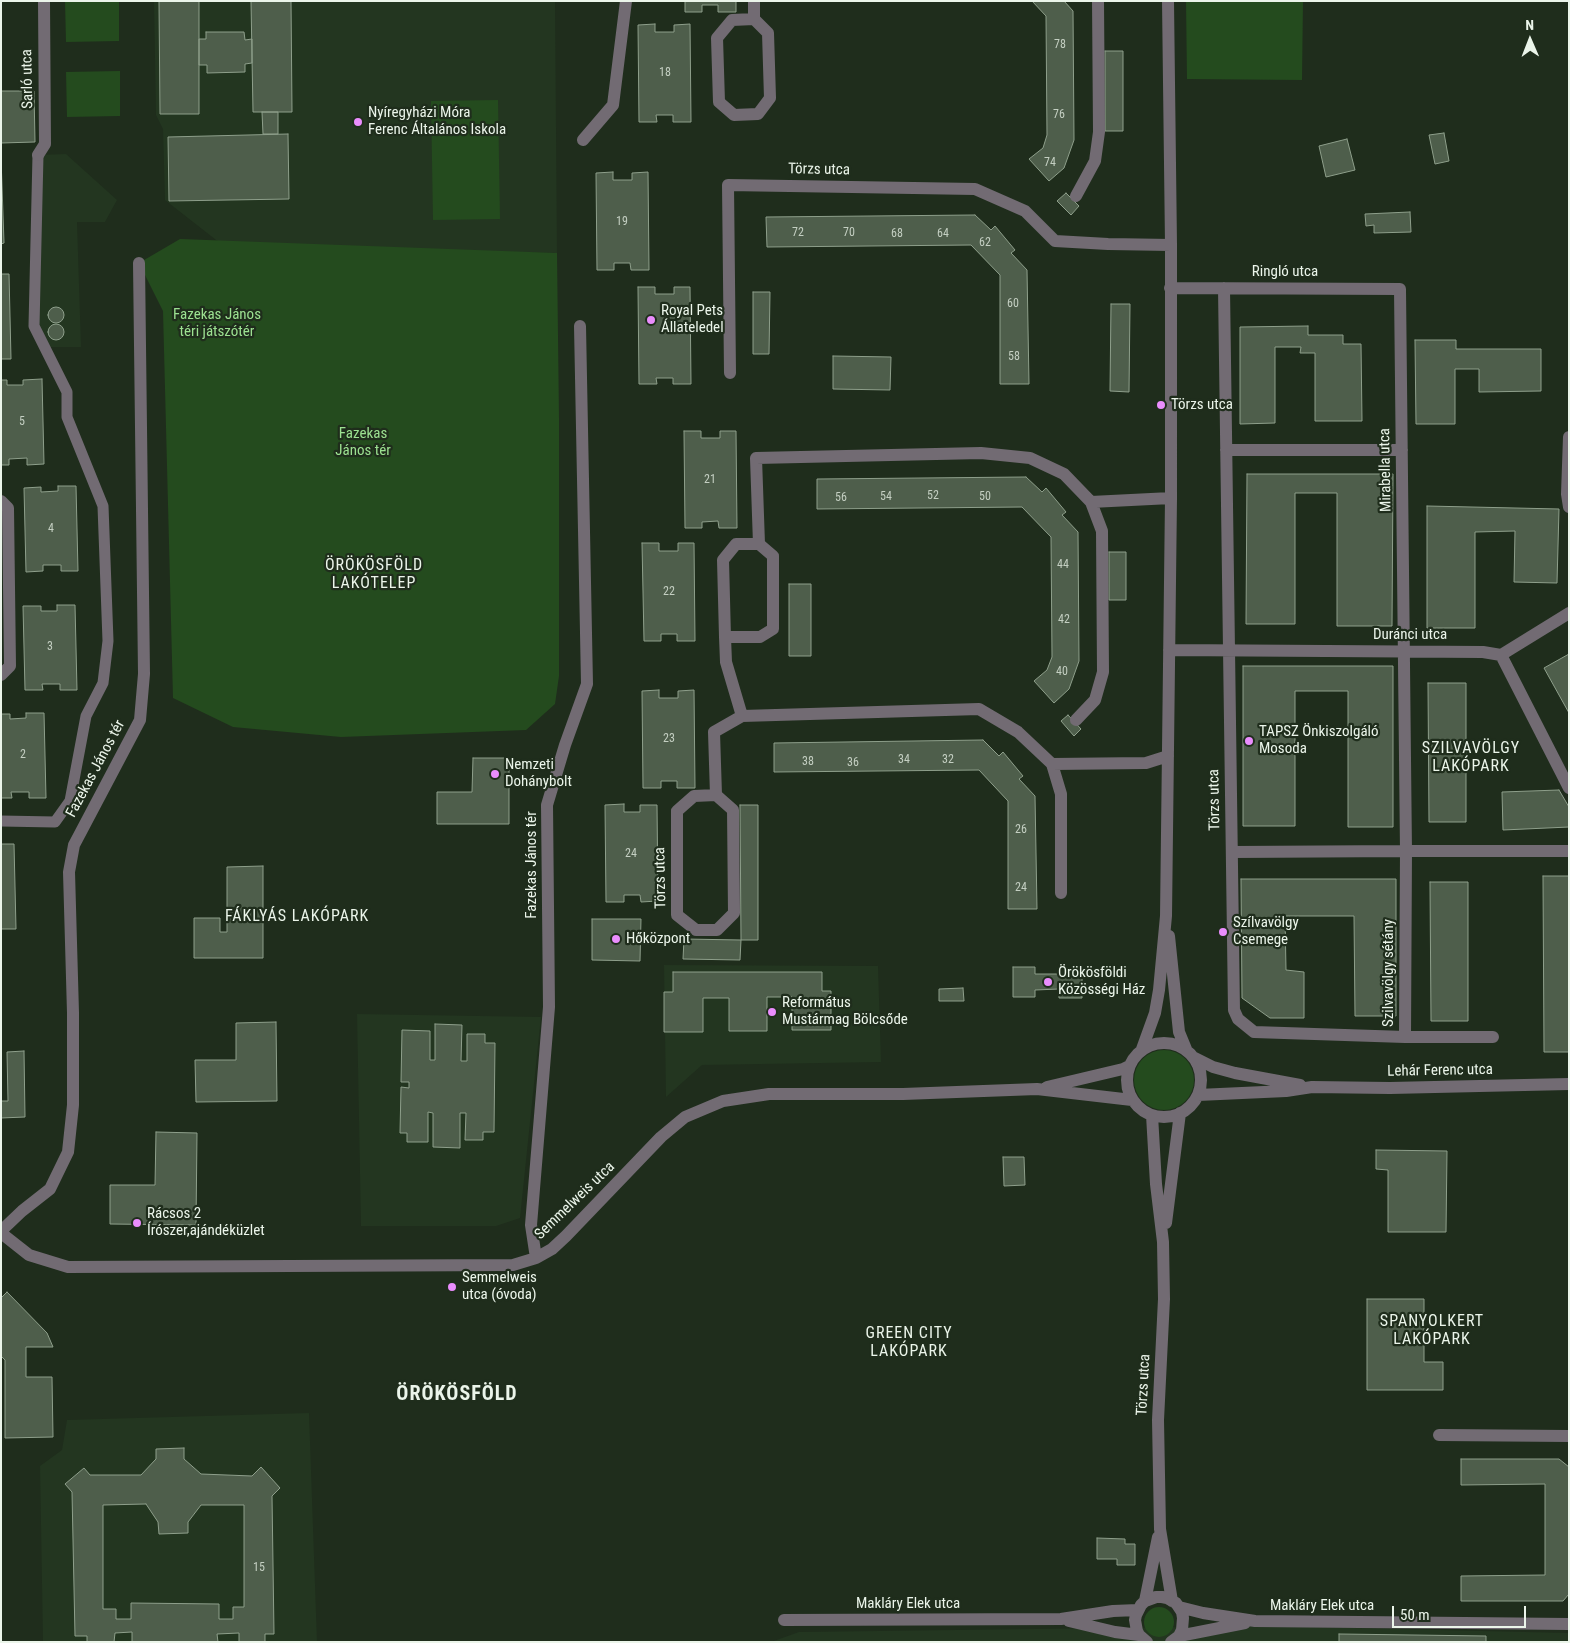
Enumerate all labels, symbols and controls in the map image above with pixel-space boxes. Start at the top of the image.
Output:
north arrow [1505,15,1555,65]
text: N [1525,17,1534,33]
house number: 78 [1054,38,1066,52]
street label: Sarló utca [18,49,38,109]
house number: 18 [659,66,671,80]
place label: Nyíregyházi Móra Ferenc Általános Iskola [368,104,506,139]
house number: 76 [1053,108,1065,122]
marker: Nyíregyházi Móra Ferenc Általános Iskola [352,116,364,128]
house number: 74 [1044,156,1056,170]
street label: Törzs utca [788,160,850,180]
house number: 19 [616,215,628,229]
house number: 72 [792,226,804,240]
house number: 70 [843,226,855,240]
house number: 68 [891,227,903,241]
house number: 64 [937,227,949,241]
house number: 62 [979,236,991,250]
street label: Ringló utca [1252,263,1318,281]
house number: 60 [1007,297,1019,311]
place label: Royal Pets Állateledel [661,302,724,337]
park label: Fazekas János téri játszótér [173,306,261,341]
marker: Royal Pets Állateledel [645,314,657,326]
house number: 58 [1008,350,1020,364]
place label: Törzs utca [1171,396,1233,414]
marker: Törzs utca [1155,399,1167,411]
house number: 5 [19,415,25,429]
park label: Fazekas János tér [335,425,391,460]
street label: Mirabella utca [1376,428,1396,512]
house number: 21 [704,473,716,487]
house number: 52 [927,489,939,503]
house number: 54 [880,490,892,504]
house number: 50 [979,490,991,504]
house number: 56 [835,491,847,505]
house number: 4 [48,522,54,536]
district label: ÖRÖKÖSFÖLD LAKÓTELEP [324,556,424,594]
house number: 44 [1057,558,1069,572]
house number: 22 [663,585,675,599]
house number: 42 [1058,613,1070,627]
street label: Duránci utca [1373,626,1447,644]
house number: 3 [47,640,53,654]
house number: 40 [1056,665,1068,679]
street label: Fazekas János tér [63,717,129,821]
place label: TAPSZ Önkiszolgáló Mosoda [1259,723,1379,758]
house number: 23 [663,732,675,746]
marker: TAPSZ Önkiszolgáló Mosoda [1243,735,1255,747]
district label: SZILVAVÖLGY LAKÓPARK [1420,739,1522,777]
house number: 2 [20,748,26,762]
house number: 34 [898,753,910,767]
house number: 32 [942,753,954,767]
house number: 38 [802,755,814,769]
place label: Nemzeti Dohánybolt [505,756,572,791]
house number: 36 [847,756,859,770]
marker: Nemzeti Dohánybolt [489,768,501,780]
street label: Törzs utca [1205,769,1225,831]
street label: Fazekas János tér [523,811,541,919]
house number: 26 [1015,823,1027,837]
house number: 24 [625,847,637,861]
street label: Törzs utca [651,847,671,909]
house number: 24 [1015,881,1027,895]
district label: FÁKLYÁS LAKÓPARK [223,907,371,927]
place label: Szílvavölgy Csemege [1233,914,1299,949]
street label: Szilvavölgy sétány [1380,919,1398,1027]
marker: Szílvavölgy Csemege [1217,926,1229,938]
place label: Hőközpont [626,930,690,948]
marker: Hőközpont [610,933,622,945]
place label: Örökösföldi Közösségi Ház [1058,964,1145,999]
marker: Örökösföldi Közösségi Ház [1042,976,1054,988]
place label: Református Mustármag Bölcsőde [782,994,908,1029]
marker: Református Mustármag Bölcsőde [766,1006,778,1018]
street label: Lehár Ferenc utca [1387,1061,1493,1081]
street label: Semmelweis utca [531,1158,619,1244]
place label: Rácsos 2 Írószer,ajándéküzlet [147,1205,265,1240]
marker: Rácsos 2 Írószer,ajándéküzlet [131,1217,143,1229]
place label: Semmelweis utca (óvoda) [462,1269,537,1304]
marker: Semmelweis utca (óvoda) [446,1281,458,1293]
district label: SPANYOLKERT LAKÓPARK [1378,1312,1486,1350]
district label: GREEN CITY LAKÓPARK [864,1324,954,1362]
street label: Törzs utca [1133,1354,1155,1416]
district label: ÖRÖKÖSFÖLD [395,1383,519,1407]
house number: 15 [253,1561,265,1575]
street label: Makláry Elek utca [856,1595,960,1613]
scale bar [1395,1596,1529,1628]
street label: Makláry Elek utca [1270,1597,1374,1615]
text: 50 m [1400,1606,1430,1624]

